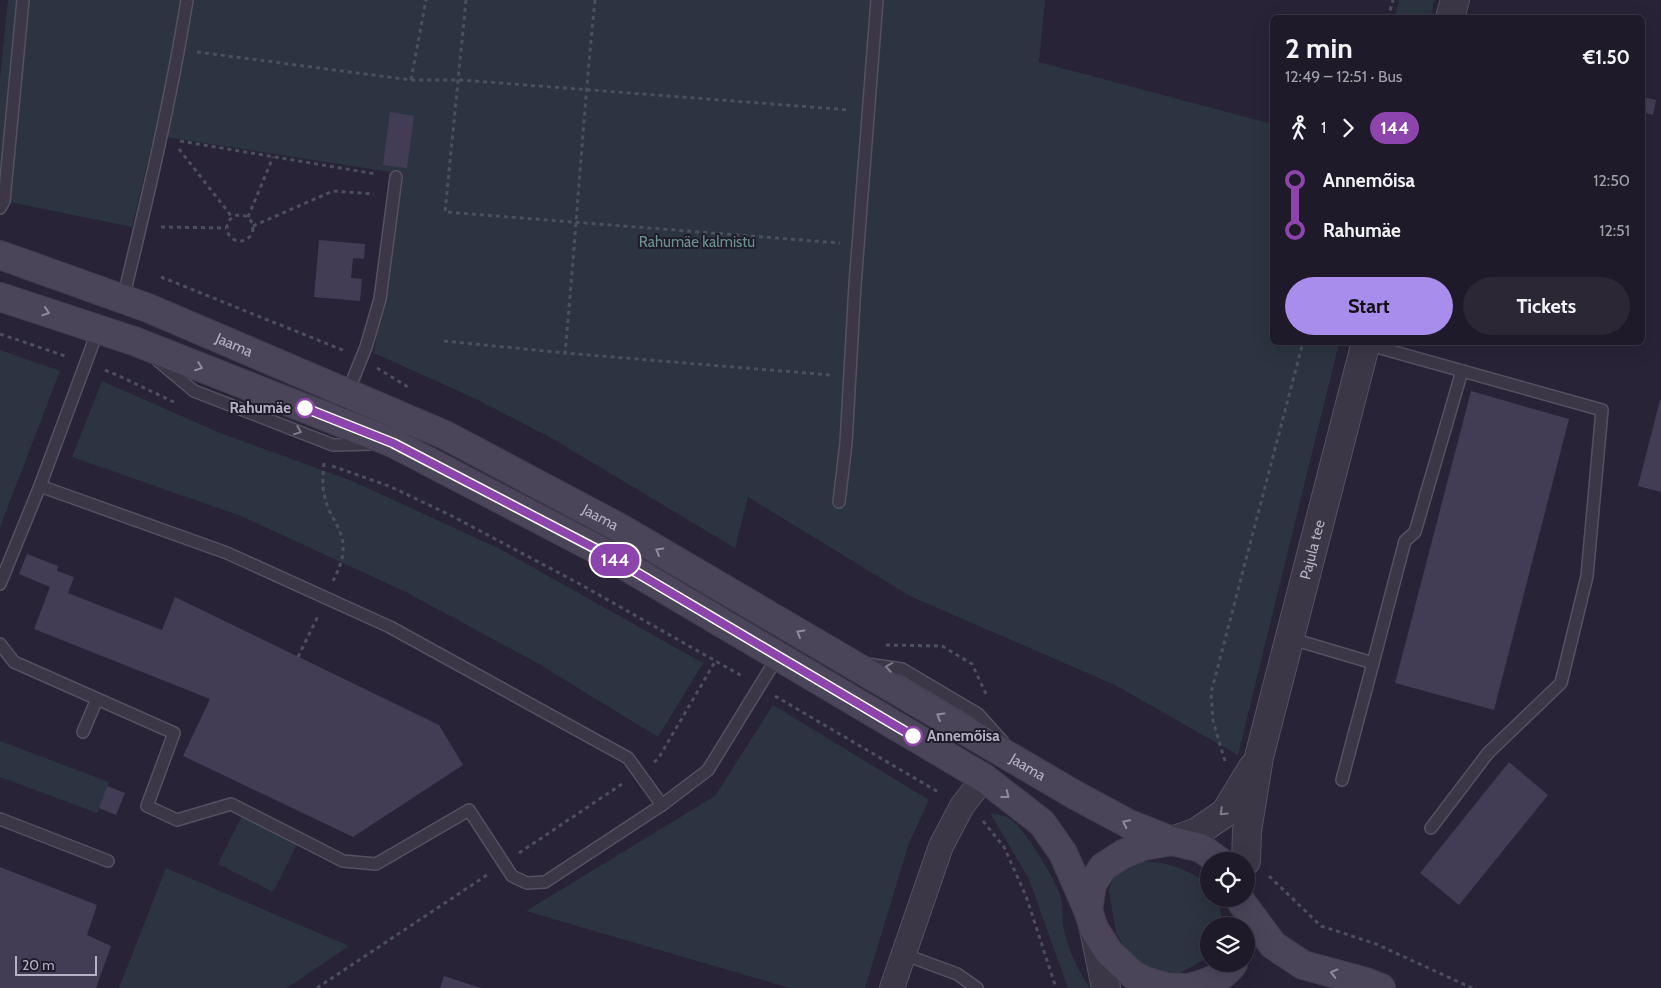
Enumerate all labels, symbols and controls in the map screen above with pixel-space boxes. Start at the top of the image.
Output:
text: 2 min [1285,31,1353,65]
text: €1.50 [1583,46,1630,69]
text: 12:49 – 12:51 · Bus [1285,67,1402,86]
icon: walk [1285,114,1313,142]
icon: forward [1334,114,1362,142]
text: 144 [1380,117,1409,139]
text: 1 [1321,118,1326,137]
text: Annemõisa [1323,169,1415,192]
text: 12:50 [1593,171,1630,190]
text: Rahumäe [1323,219,1401,242]
text: 12:51 [1599,221,1630,240]
park label: Rahumäe kalmistu [639,233,755,251]
button: Start [1285,277,1453,335]
button: Tickets [1463,277,1630,335]
one-way arrow [42,306,50,316]
street label: Jaama [212,329,256,361]
one-way arrow [194,360,203,371]
marker: Rahumäe [295,398,315,418]
place label: Rahumäe [230,399,291,417]
one-way arrow [293,425,301,435]
street label: Jaama [578,500,622,535]
street label: Pajula tee [1296,518,1329,582]
line badge: 144 [586,544,644,576]
one-way arrow [656,548,665,558]
text: 144 [601,549,630,571]
one-way arrow [796,630,805,640]
one-way arrow [885,663,893,673]
one-way arrow [936,713,945,723]
marker: Annemõisa [903,726,923,746]
place label: Annemõisa [927,727,1000,745]
street label: Jaama [1006,749,1049,785]
one-way arrow [1000,789,1009,798]
one-way arrow [1220,806,1229,815]
one-way arrow [1123,819,1132,829]
map controls [1200,852,1255,972]
button: locate [1200,852,1255,907]
button: layers [1200,917,1255,972]
scale bar [15,953,98,976]
text: 20 m [22,956,55,974]
one-way arrow [1330,968,1339,979]

